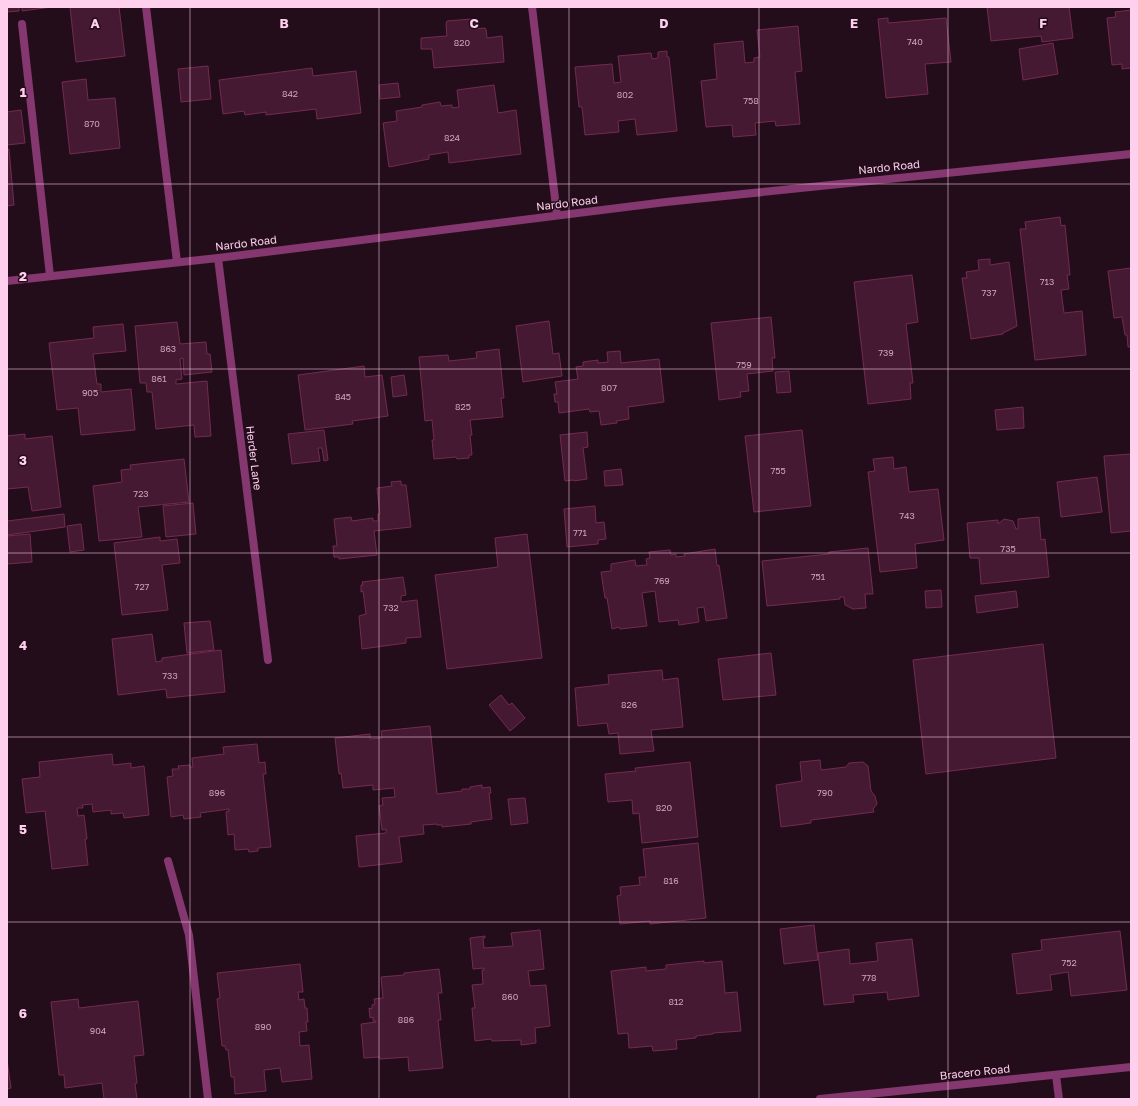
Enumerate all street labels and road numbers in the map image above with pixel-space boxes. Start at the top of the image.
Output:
street label: Nardo Road [858,157,920,176]
street label: Nardo Road [535,192,598,213]
street label: Nardo Road [214,232,277,253]
street label: Herder Lane [244,425,265,491]
street label: Bracero Road [939,1061,1011,1082]

